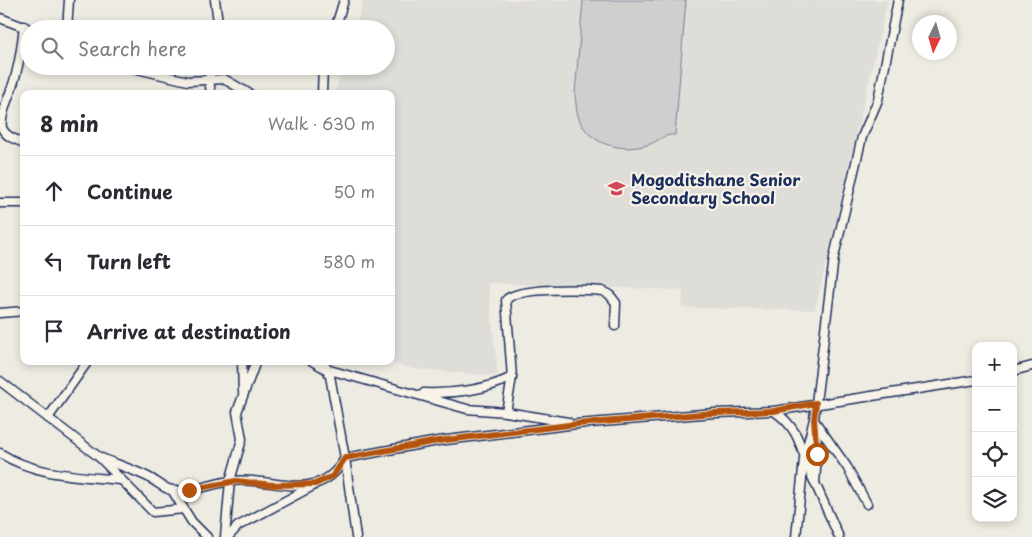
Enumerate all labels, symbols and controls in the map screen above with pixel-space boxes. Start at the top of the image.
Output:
north arrow [912,15,957,60]
search box [20,20,395,75]
icon: search [38,34,66,62]
text: Search here [78,34,187,62]
text: 8 min [40,107,99,139]
text: Walk · 630 m [268,111,375,135]
place label: Mogoditshane Senior Secondary School [631,167,801,209]
icon: ahead [40,177,68,205]
text: Continue [87,177,173,205]
school or university icon: Mogoditshane Senior Secondary School [607,178,627,198]
text: 50 m [334,179,375,203]
icon: left [40,247,68,275]
text: Turn left [87,247,171,275]
text: 580 m [323,249,375,273]
icon: arrive [40,317,68,345]
text: Arrive at destination [87,317,291,345]
map controls [972,342,1017,522]
button: + [972,342,1017,387]
button: − [972,387,1017,432]
button: locate [972,432,1017,477]
route start [806,443,829,466]
button: layers [972,477,1017,522]
route end [178,479,201,502]

